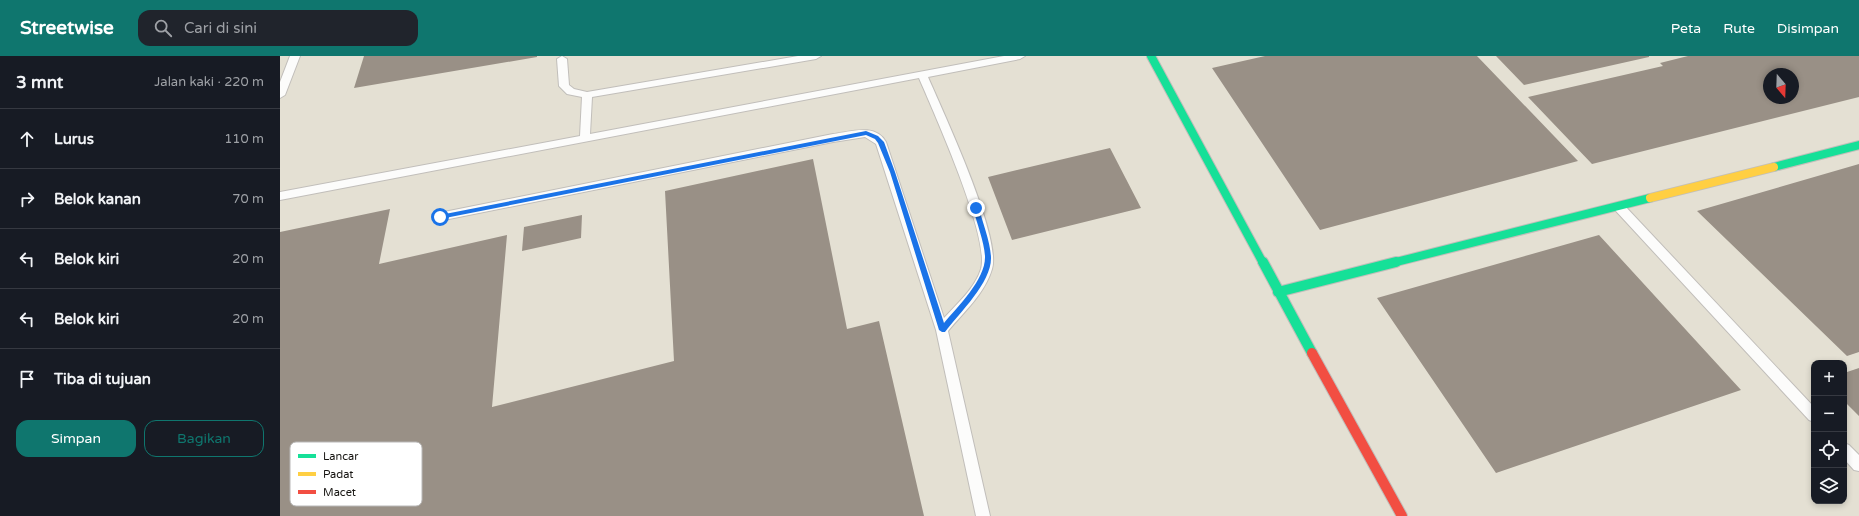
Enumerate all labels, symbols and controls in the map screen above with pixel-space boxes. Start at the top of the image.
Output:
search box [138,10,418,46]
text: Streetwise [20,17,114,39]
icon: search [152,17,174,39]
text: Cari di sini [184,19,257,37]
text: Peta [1671,20,1701,37]
text: Rute [1723,20,1755,37]
text: Disimpan [1777,20,1839,37]
north arrow [1763,68,1799,104]
text: 3 mnt [16,72,63,93]
text: Jalan kaki · 220 m [154,74,264,90]
icon: ahead [16,128,38,150]
text: Lurus [54,130,94,148]
text: 110 m [224,131,264,147]
icon: right [16,188,38,210]
text: Belok kanan [54,190,141,208]
text: 70 m [232,191,264,207]
route end [967,199,985,217]
route start [431,208,449,226]
icon: left [16,248,38,270]
text: Belok kiri [54,250,119,268]
text: 20 m [232,251,264,267]
icon: left [16,308,38,330]
text: Belok kiri [54,310,119,328]
text: 20 m [232,311,264,327]
map controls [1811,360,1847,504]
button: + [1811,360,1847,396]
icon: arrive [16,368,38,390]
text: Tiba di tujuan [54,370,151,388]
button: − [1811,396,1847,432]
button: Simpan [16,420,136,457]
button: Bagikan [144,420,264,457]
button: locate [1811,432,1847,468]
legend [290,442,422,506]
text: Lancar [323,450,359,463]
text: Padat [323,468,353,481]
button: layers [1811,468,1847,504]
text: Macet [323,486,356,499]

